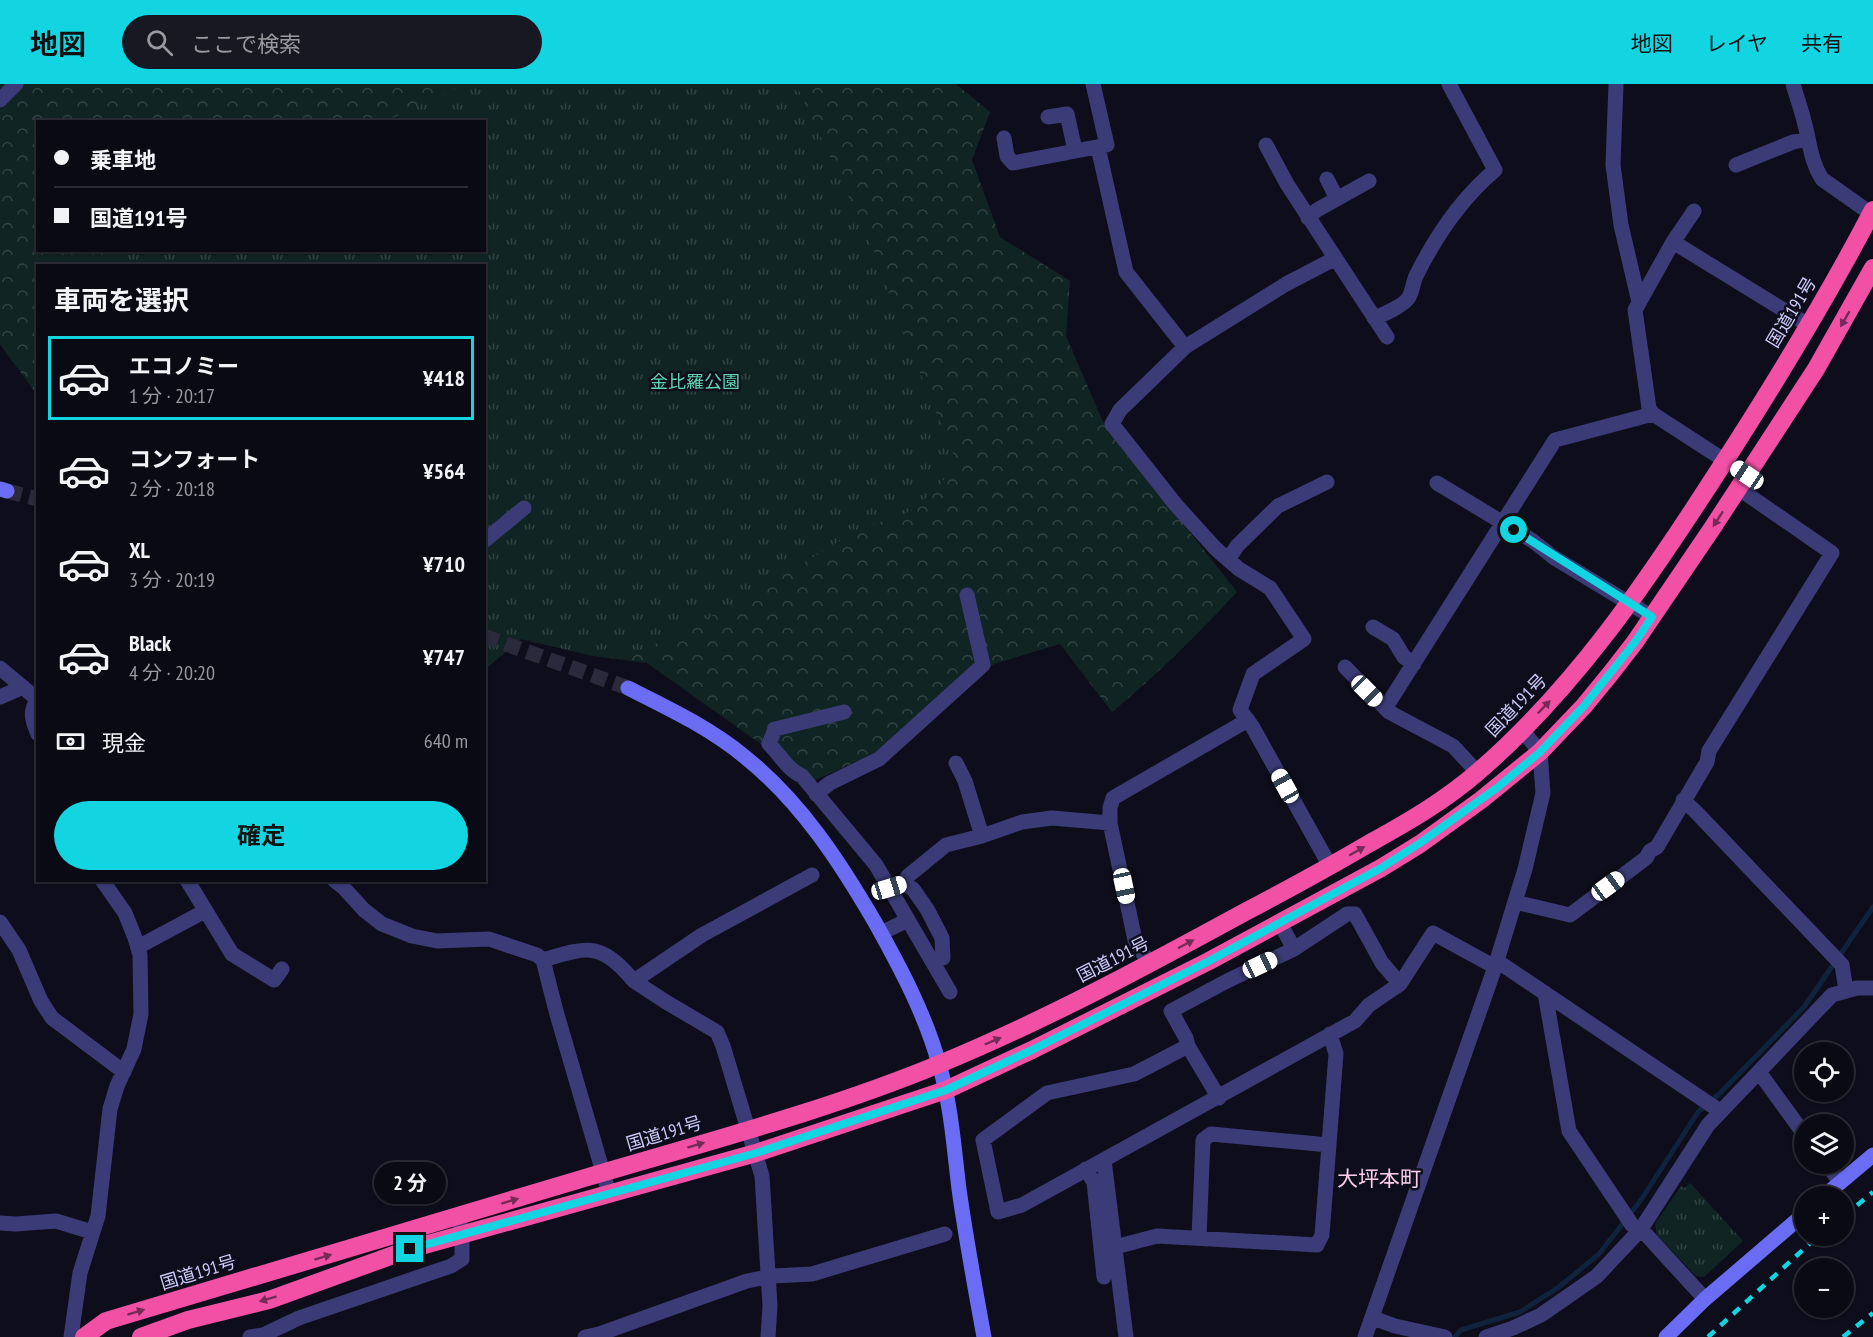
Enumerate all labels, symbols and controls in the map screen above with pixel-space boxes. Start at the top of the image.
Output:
search box [122,15,542,69]
text: 地図 [30,25,86,62]
icon: search [143,26,176,59]
text: ここで検索 [191,30,301,58]
text: 地図 [1631,30,1673,57]
text: レイヤ [1706,30,1768,57]
text: 共有 [1801,30,1843,57]
text: 乗車地 [90,146,156,174]
text: 国道191号 [90,204,188,232]
street label: 国道191号 [1761,273,1821,351]
text: 車両を選択 [54,283,189,317]
one-way arrow [1840,311,1850,328]
icon: car [57,351,111,405]
text: エコノミー [129,352,239,380]
text: ¥418 [423,364,465,392]
park label: 金比羅公園 [650,370,740,393]
text: 1 分 · 20:17 [129,383,215,409]
icon: car [57,444,111,498]
text: コンフォート [129,445,260,473]
text: ¥564 [423,457,465,485]
car [1727,457,1767,493]
text: 2 分 · 20:18 [129,476,215,502]
one-way arrow [1712,511,1724,527]
route start [1500,516,1527,543]
text: XL [129,536,150,564]
icon: car [57,537,111,591]
text: ¥710 [423,550,465,578]
text: 3 分 · 20:19 [129,567,215,593]
text: Black [129,629,171,657]
icon: car [57,630,111,684]
text: ¥747 [423,643,465,671]
text: 4 分 · 20:20 [129,660,215,686]
street label: 国道191号 [1481,669,1551,741]
car [1348,672,1386,710]
one-way arrow [1537,699,1551,714]
icon: cash [54,725,87,758]
text: 640 m [424,728,468,754]
text: 現金 [102,729,146,757]
car [1268,766,1302,806]
button: 確定 [54,801,468,870]
one-way arrow [1349,845,1365,856]
car [1111,867,1137,905]
car [1588,868,1628,904]
car [869,874,909,902]
street label: 国道191号 [1073,931,1153,987]
one-way arrow [1178,939,1195,949]
car [1240,949,1280,981]
one-way arrow [985,1036,1003,1046]
map controls [1794,1042,1854,1318]
button: locate [1794,1042,1854,1102]
street label: 国道191号 [623,1111,705,1155]
button: layers [1794,1114,1854,1174]
one-way arrow [688,1140,706,1149]
callout: 2 分 [374,1162,446,1204]
district label: 大坪本町 [1337,1165,1421,1192]
text: 2 分 [393,1170,427,1196]
button: + [1794,1186,1854,1246]
one-way arrow [501,1196,519,1205]
route end [396,1235,423,1262]
street label: 国道191号 [157,1250,239,1294]
one-way arrow [314,1252,332,1261]
button: − [1794,1258,1854,1318]
one-way arrow [259,1295,277,1304]
one-way arrow [127,1307,145,1316]

